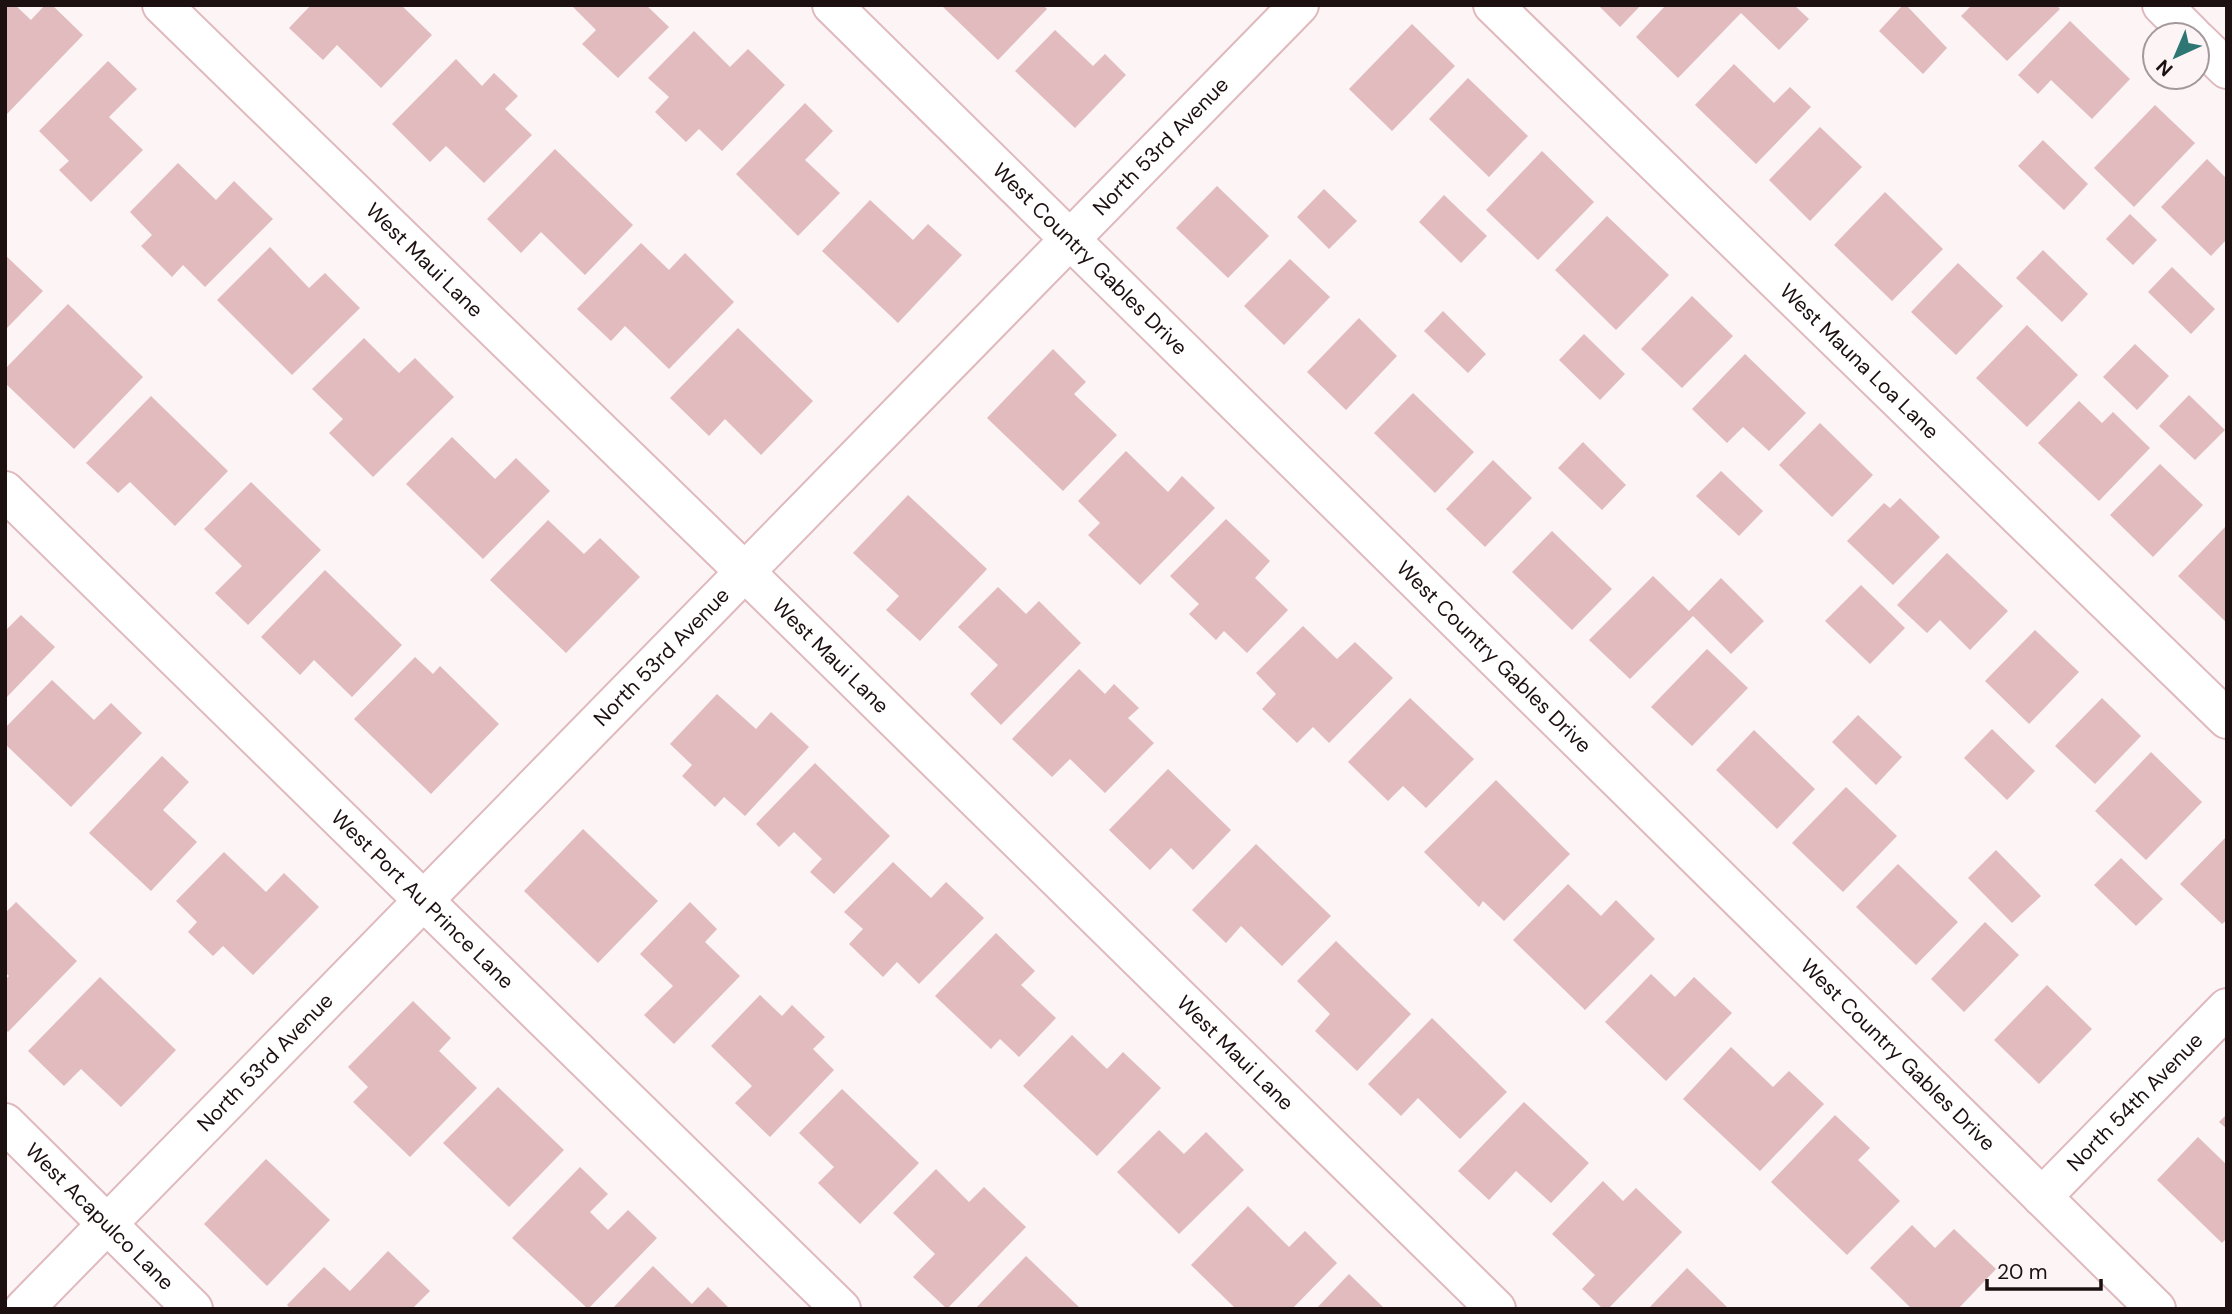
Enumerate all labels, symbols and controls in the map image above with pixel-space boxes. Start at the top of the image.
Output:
north arrow [2141,21,2211,91]
text: N [2151,54,2178,82]
street label: North 53rd Avenue [1087,71,1235,222]
street label: West Country Gables Drive [986,157,1194,361]
street label: West Maui Lane [360,197,489,324]
street label: West Mauna Loa Lane [1774,277,1945,445]
street label: West Country Gables Drive [1390,555,1597,759]
street label: North 53rd Avenue [587,581,736,732]
street label: West Maui Lane [766,592,895,720]
street label: West Port Au Prince Lane [325,804,520,995]
street label: West Country Gables Drive [1794,952,2001,1157]
street label: North 53rd Avenue [191,987,339,1138]
street label: West Maui Lane [1171,989,1300,1117]
street label: North 54th Avenue [2061,1027,2209,1177]
street label: West Acapulco Lane [19,1137,180,1296]
scale bar [1987,1248,2101,1292]
text: 20 m [1997,1258,2048,1286]

